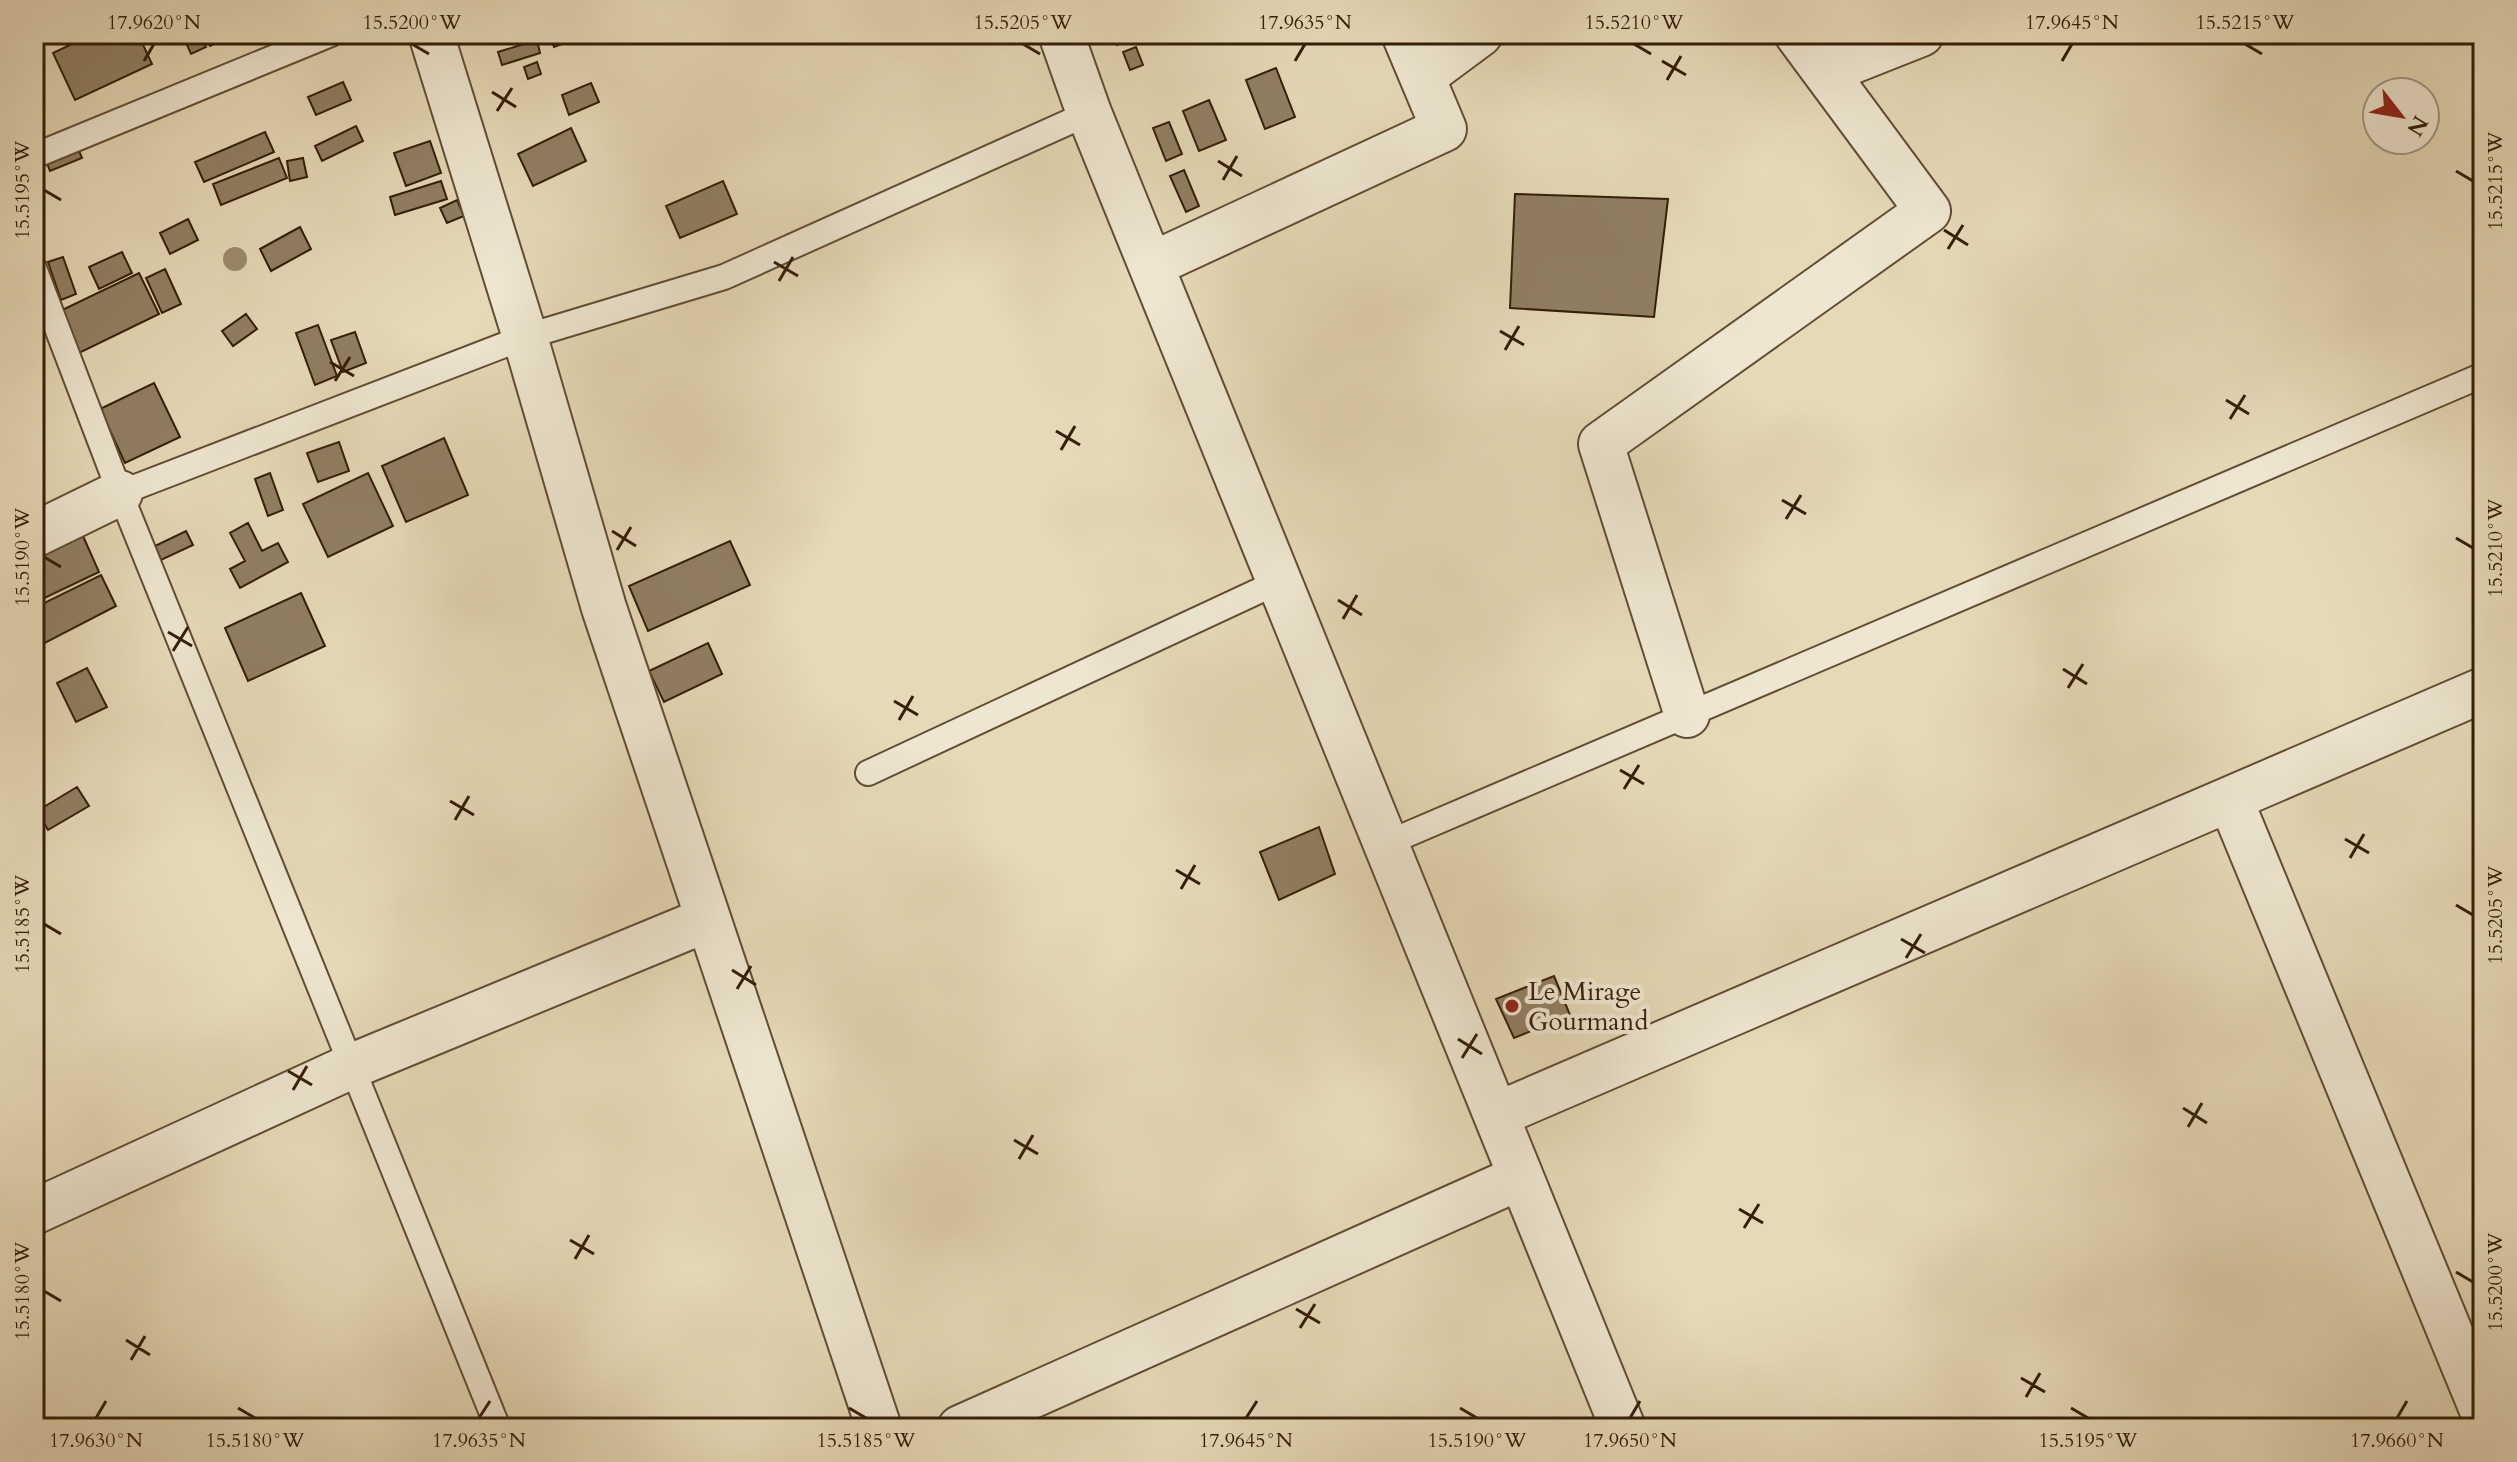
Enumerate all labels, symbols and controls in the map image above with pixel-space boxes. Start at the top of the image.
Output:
text: 17.9620°N [107,9,201,36]
text: 15.5200°W [363,9,462,36]
text: 15.5205°W [974,9,1073,36]
text: 17.9635°N [1258,9,1352,36]
text: 15.5210°W [1585,9,1684,36]
text: 17.9645°N [2025,9,2119,36]
text: 15.5215°W [2196,9,2295,36]
north arrow [2361,76,2441,156]
text: N [2400,110,2435,142]
text: 15.5215°W [2482,131,2509,230]
text: 15.5195°W [9,140,36,239]
text: 15.5210°W [2482,498,2509,597]
text: 15.5190°W [9,507,36,606]
text: 15.5205°W [2482,865,2509,964]
text: 15.5185°W [9,874,36,973]
place label: Le Mirage Gourmand [1528,974,1648,1039]
marker: Le Mirage Gourmand [1503,997,1521,1015]
text: 15.5200°W [2482,1232,2509,1331]
text: 15.5180°W [9,1241,36,1340]
text: 17.9630°N [49,1427,143,1454]
text: 15.5180°W [206,1427,305,1454]
text: 17.9635°N [432,1427,526,1454]
text: 15.5185°W [817,1427,916,1454]
text: 17.9645°N [1199,1427,1293,1454]
text: 15.5190°W [1428,1427,1527,1454]
text: 17.9650°N [1583,1427,1677,1454]
text: 15.5195°W [2039,1427,2138,1454]
text: 17.9660°N [2350,1427,2444,1454]

